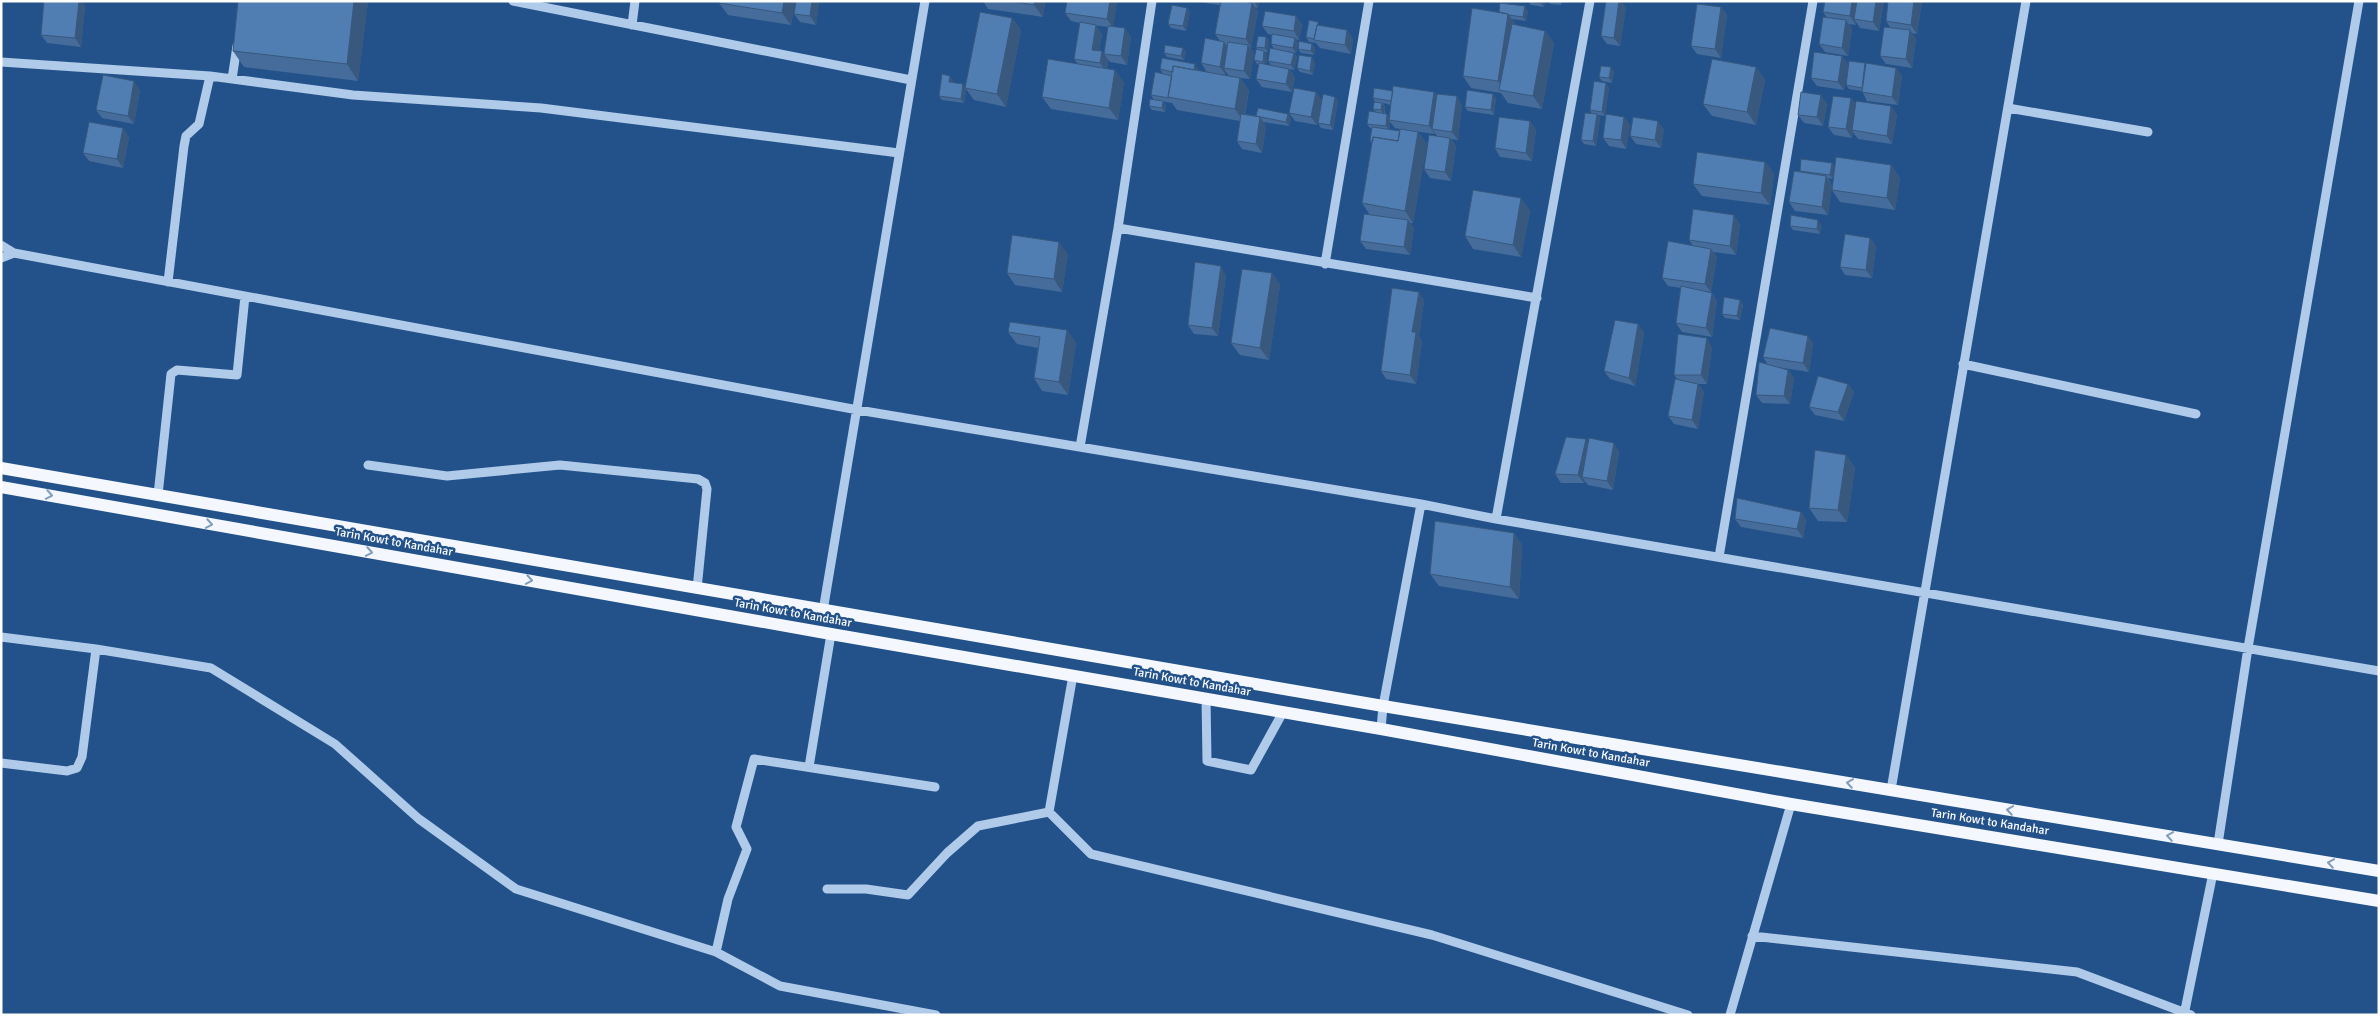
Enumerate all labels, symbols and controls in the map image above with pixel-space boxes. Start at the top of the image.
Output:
one-way arrow [45,490,54,500]
one-way arrow [205,518,214,528]
street label: Tarin Kowt to Kandahar [334,524,455,560]
one-way arrow [365,546,374,556]
one-way arrow [525,575,534,585]
street label: Tarin Kowt to Kandahar [733,595,854,631]
street label: Tarin Kowt to Kandahar [1132,664,1253,700]
street label: Tarin Kowt to Kandahar [1531,735,1652,771]
one-way arrow [1845,778,1853,789]
street label: Tarin Kowt to Kandahar [1930,805,2051,839]
one-way arrow [2006,805,2014,815]
one-way arrow [2166,832,2175,842]
one-way arrow [2326,858,2335,868]

